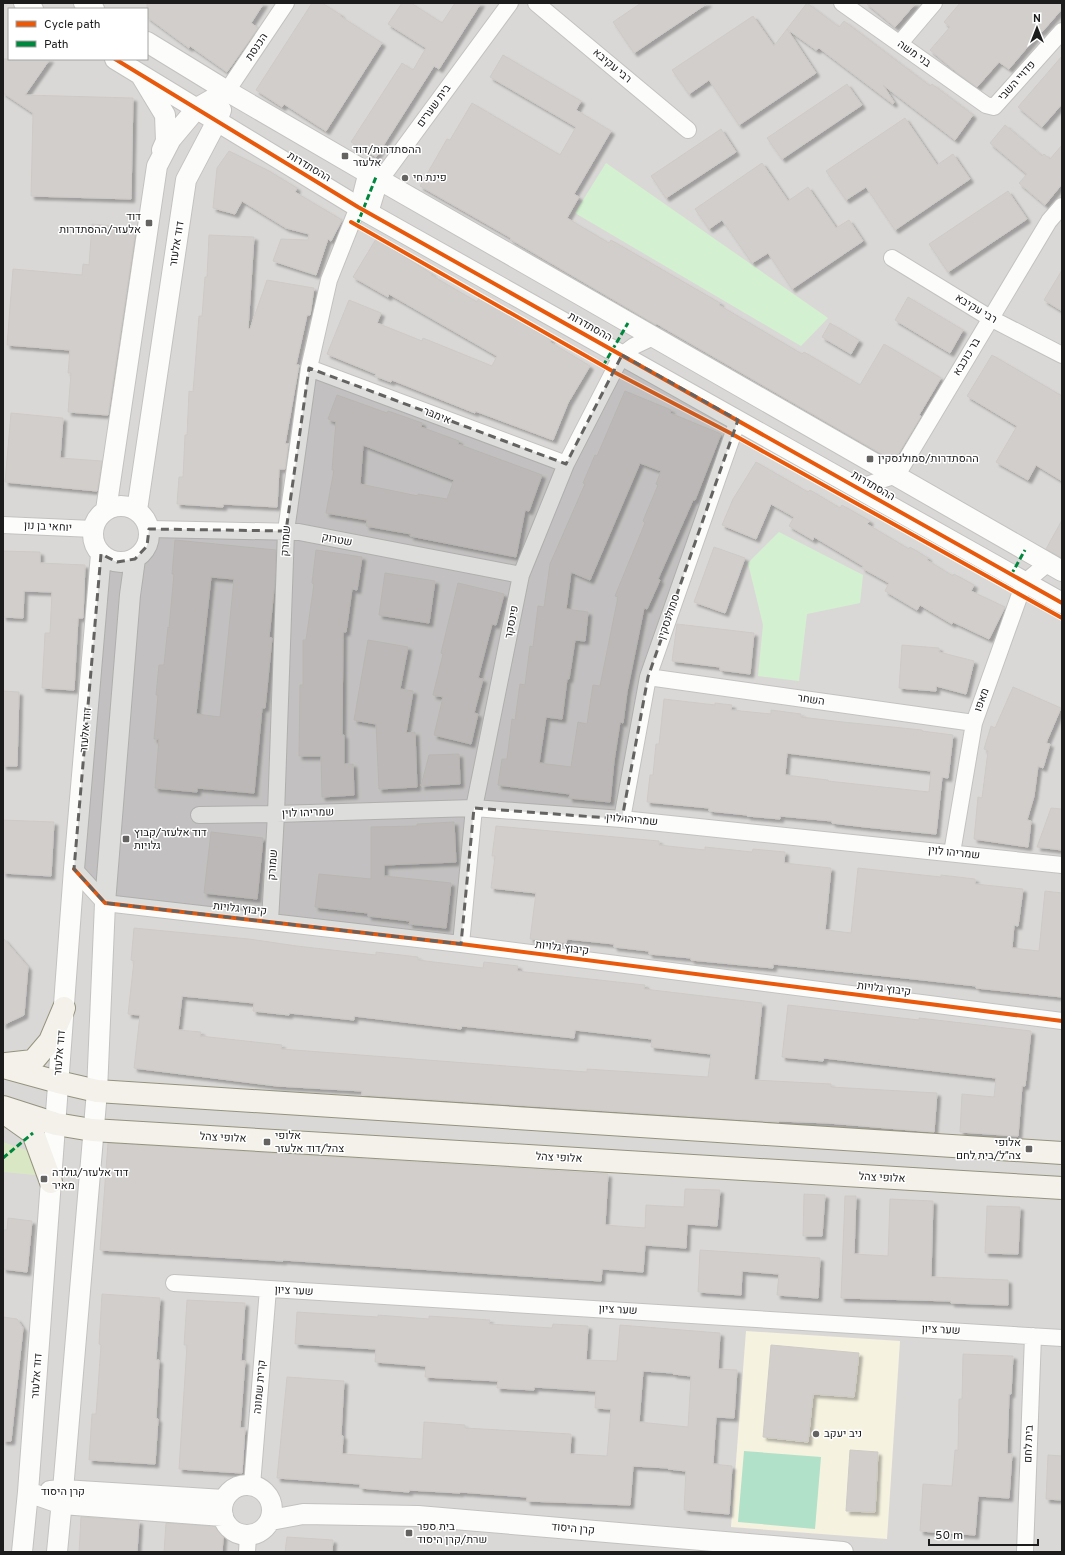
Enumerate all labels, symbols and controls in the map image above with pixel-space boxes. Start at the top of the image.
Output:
legend [8,8,148,60]
north arrow [1017,8,1057,48]
text: N [1033,12,1041,26]
text: Cycle path [44,17,101,33]
street label: הכנסת [243,31,271,63]
text: Path [44,37,69,53]
street label: בני משה [894,37,934,71]
street label: רבי עקיבא [590,46,634,86]
street label: פדויי השבי [995,58,1039,104]
street label: בית שערים [414,82,454,130]
place label: ההסתדרות/דוד אלעזר [353,143,421,170]
street label: ההסתדרות [285,149,333,185]
marker: ההסתדרות/דוד אלעזר [340,151,350,161]
place label: פינת חי [413,171,447,185]
marker: פינת חי [400,173,410,183]
place label: דוד אלעזר/ההסתדרות [59,210,141,237]
marker: דוד אלעזר/ההסתדרות [144,218,154,228]
street label: דוד אלעזר [167,220,188,268]
street label: רבי עקיבא [952,291,1000,327]
street label: ההסתדרות [566,309,614,345]
street label: בר כוכבא [950,335,984,378]
street label: אימבר [421,404,453,428]
place label: ההסתדרות/סמולנסקין [878,452,979,466]
marker: ההסתדרות/סמולנסקין [865,454,875,464]
street label: ההסתדרות [849,468,897,504]
street label: יוחאי בן נון [24,519,72,535]
street label: שמורק [278,525,294,557]
street label: שטרוק [320,530,354,550]
street label: סמולנסקין [655,592,683,642]
street label: פינסקר [502,604,522,640]
street label: מאפו [971,686,993,714]
street label: השחר [797,691,825,709]
street label: דוד אלעזר [77,706,95,753]
street label: שמריהו לוין [282,805,334,821]
street label: שמריהו לוין [605,811,659,829]
place label: דוד אלעזר/קבוץ גלויות [134,826,207,853]
marker: דוד אלעזר/קבוץ גלויות [121,834,131,844]
street label: שמריהו לוין [927,843,981,863]
street label: שמורק [265,849,281,881]
street label: קיבוץ גלויות [212,899,268,919]
street label: קיבוץ גלויות [534,938,590,958]
street label: קיבוץ גלויות [856,979,912,999]
street label: דוד אלעזר [51,1029,69,1076]
place label: אלופי צהל/דוד אלעזר [275,1129,344,1156]
street label: אלופי צהל [199,1130,247,1146]
place label: אלופי צה״ל/בית לחם [956,1136,1021,1163]
marker: אלופי צהל/דוד אלעזר [262,1137,272,1147]
marker: אלופי צה״ל/בית לחם [1024,1144,1034,1154]
street label: אלופי צהל [535,1150,583,1166]
place label: דוד אלעזר/גולדה מאיר [52,1166,129,1193]
street label: אלופי צהל [858,1170,906,1186]
marker: דוד אלעזר/גולדה מאיר [39,1174,49,1184]
street label: שער ציון [274,1283,314,1299]
street label: שער ציון [598,1302,638,1318]
street label: שער ציון [921,1322,961,1338]
street label: דוד אלעזר [28,1352,46,1399]
street label: קרית שמונה [251,1359,269,1415]
street label: בית לחם [1021,1425,1037,1463]
place label: ניב יעקב [824,1427,862,1441]
marker: ניב יעקב [811,1429,821,1439]
street label: קרן היסוד [41,1485,85,1499]
place label: בית ספר שרת/קרן היסוד [417,1520,487,1547]
street label: קרן היסוד [551,1520,595,1538]
scale bar [929,1521,1038,1547]
marker: בית ספר שרת/קרן היסוד [404,1528,414,1538]
text: 50 m [935,1528,963,1544]

